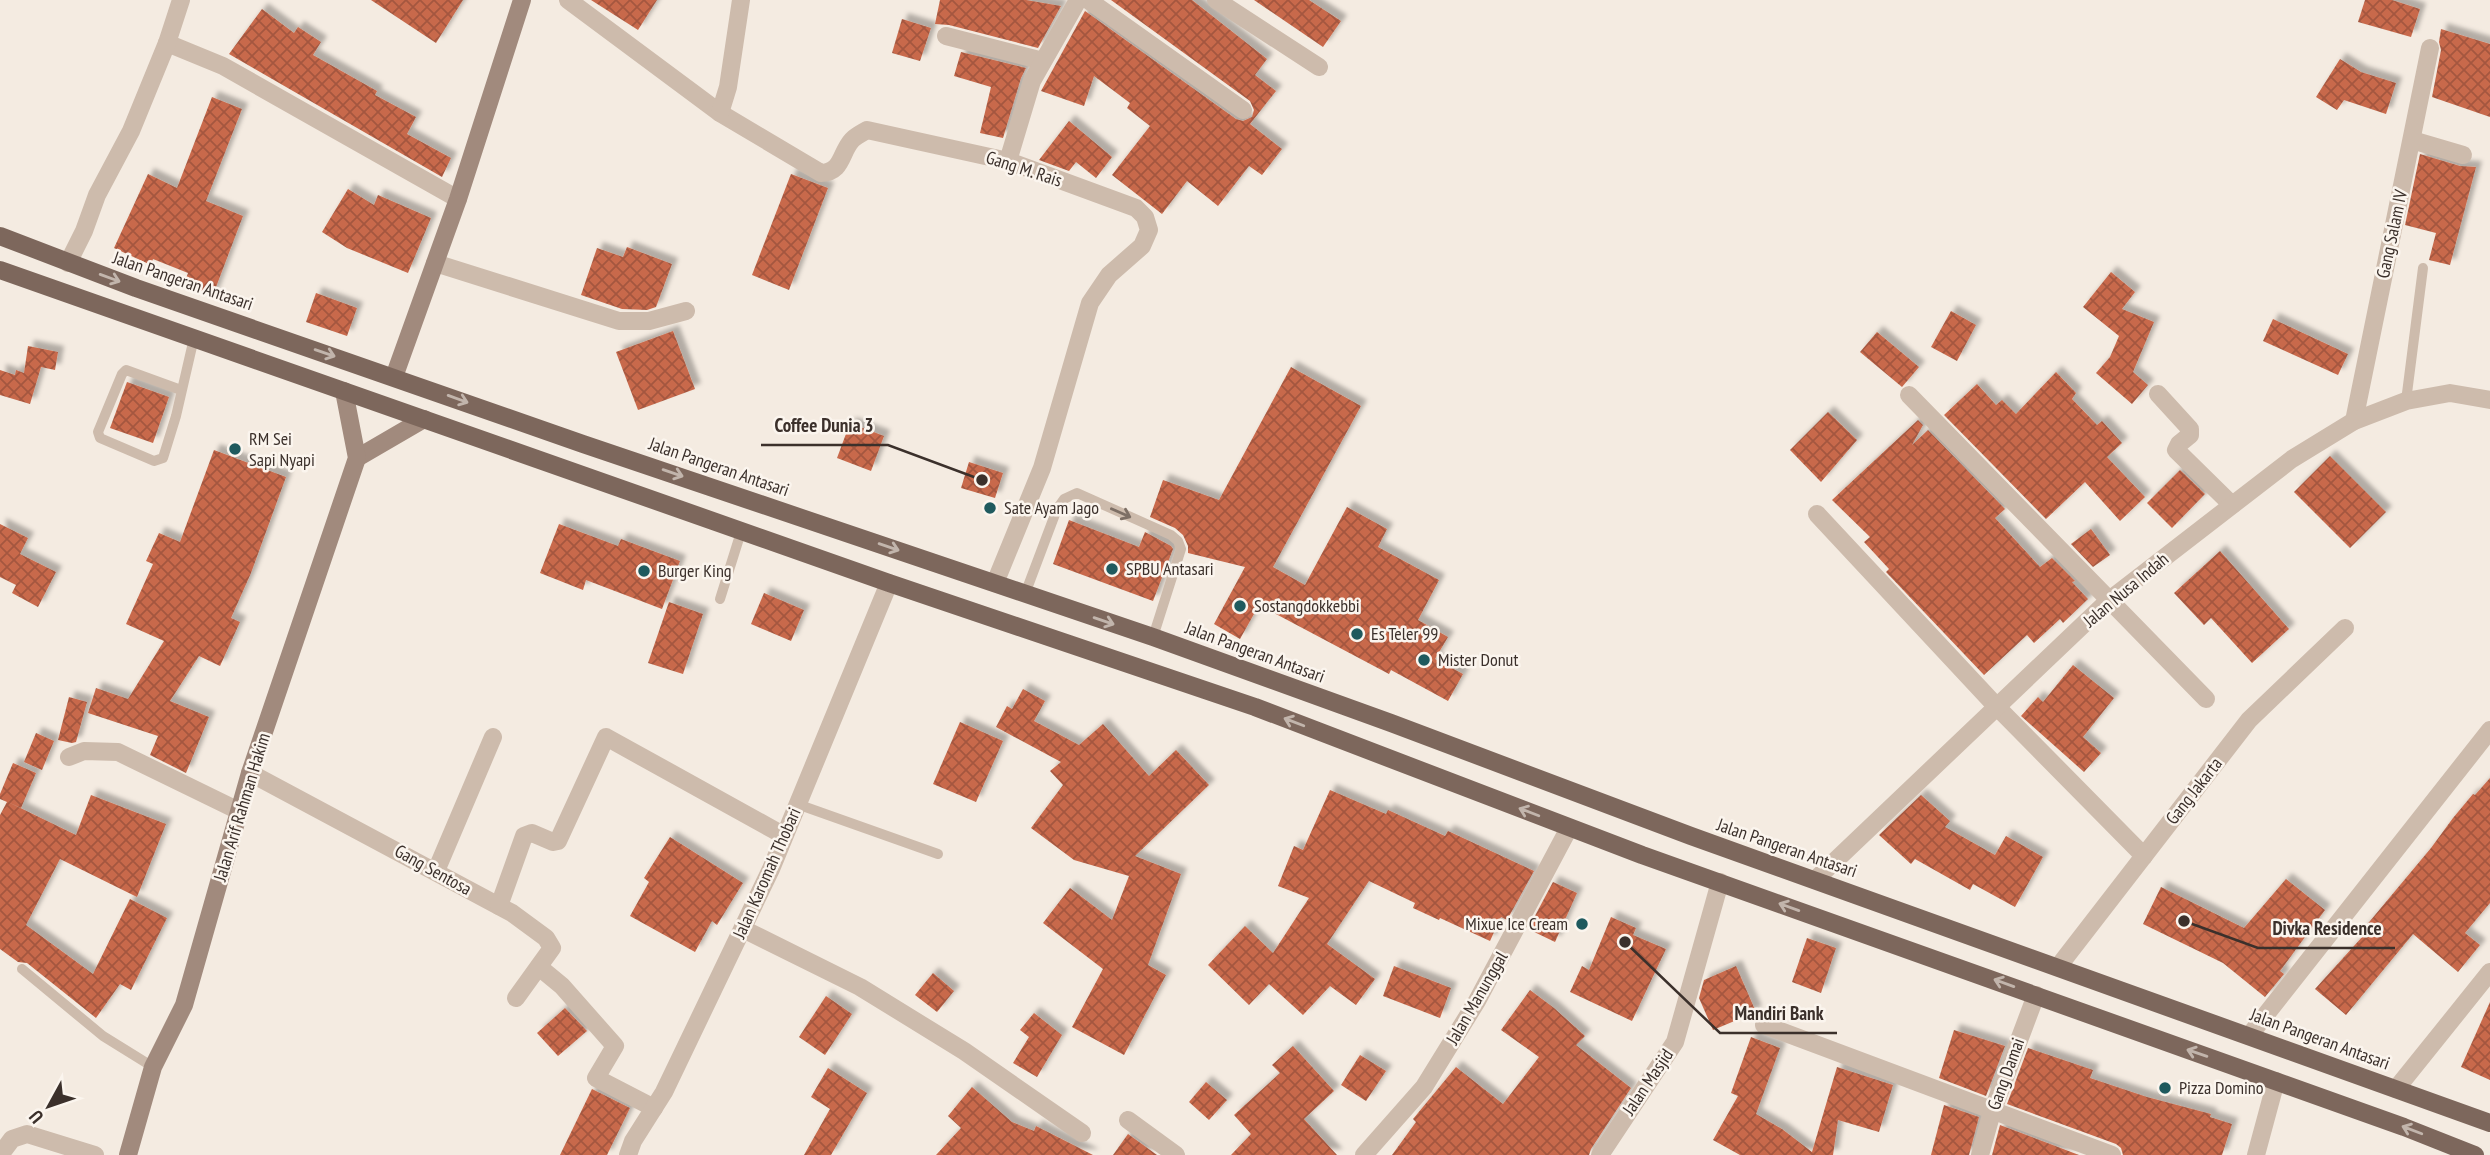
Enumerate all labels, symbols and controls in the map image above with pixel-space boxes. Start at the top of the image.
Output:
street label: Gang M. Rais [983,145,1065,192]
street label: Gang Salam IV [2371,187,2412,280]
street label: Jalan Pangeran Antasari [109,245,256,315]
one-way arrow [98,273,120,285]
one-way arrow [313,348,335,360]
one-way arrow [447,394,469,407]
callout: Coffee Dunia 3 [761,405,888,445]
text: Coffee Dunia 3 [775,413,873,437]
place label: RM Sei Sapi Nyapi [249,427,315,471]
street label: Jalan Pangeran Antasari [645,431,792,501]
marker: RM Sei Sapi Nyapi [227,441,243,457]
one-way arrow [662,468,684,480]
place label: Sate Ayam Jago [1004,496,1099,519]
marker: Sate Ayam Jago [982,500,998,516]
one-way arrow [1110,507,1131,520]
one-way arrow [877,542,899,554]
street label: Jalan Nusa Indah [2078,547,2173,633]
place label: SPBU Antasari [1126,557,1214,580]
place label: Burger King [658,559,732,582]
marker: SPBU Antasari [1104,561,1120,577]
marker: Burger King [636,563,652,579]
place label: Sostangdokkebbi [1254,594,1360,617]
marker: Sostangdokkebbi [1232,598,1248,614]
street label: Jalan Pangeran Antasari [1181,615,1328,687]
one-way arrow [1092,616,1114,628]
place label: Es Teler 99 [1371,622,1438,645]
marker: Es Teler 99 [1349,626,1365,642]
place label: Mister Donut [1438,648,1518,671]
marker: Mister Donut [1416,652,1432,668]
one-way arrow [1284,714,1306,727]
street label: Jalan Arif Rahman Hakim [208,730,275,885]
street label: Gang Jakarta [2160,753,2227,829]
street label: Jalan Karomah Thobari [727,804,806,943]
one-way arrow [1519,805,1541,818]
street label: Jalan Pangeran Antasari [1713,812,1860,882]
street label: Gang Sentosa [391,839,476,900]
one-way arrow [1779,900,1801,912]
callout: Divka Residence [2258,908,2395,948]
place label: Mixue Ice Cream [1465,912,1568,935]
marker: Mixue Ice Cream [1574,916,1590,932]
text: Divka Residence [2272,916,2382,940]
street label: Jalan Manunggal [1440,946,1513,1049]
one-way arrow [1993,976,2015,988]
callout: Mandiri Bank [1720,993,1837,1033]
text: Mandiri Bank [1735,1001,1824,1025]
street label: Jalan Pangeran Antasari [2246,1002,2393,1074]
street label: Gang Damai [1982,1035,2029,1113]
street label: Jalan Masjid [1617,1044,1678,1120]
one-way arrow [2187,1046,2209,1058]
north arrow [14,1071,84,1141]
place label: Pizza Domino [2179,1076,2264,1099]
marker: Pizza Domino [2157,1080,2173,1096]
text: U [24,1105,48,1128]
one-way arrow [2401,1123,2423,1135]

